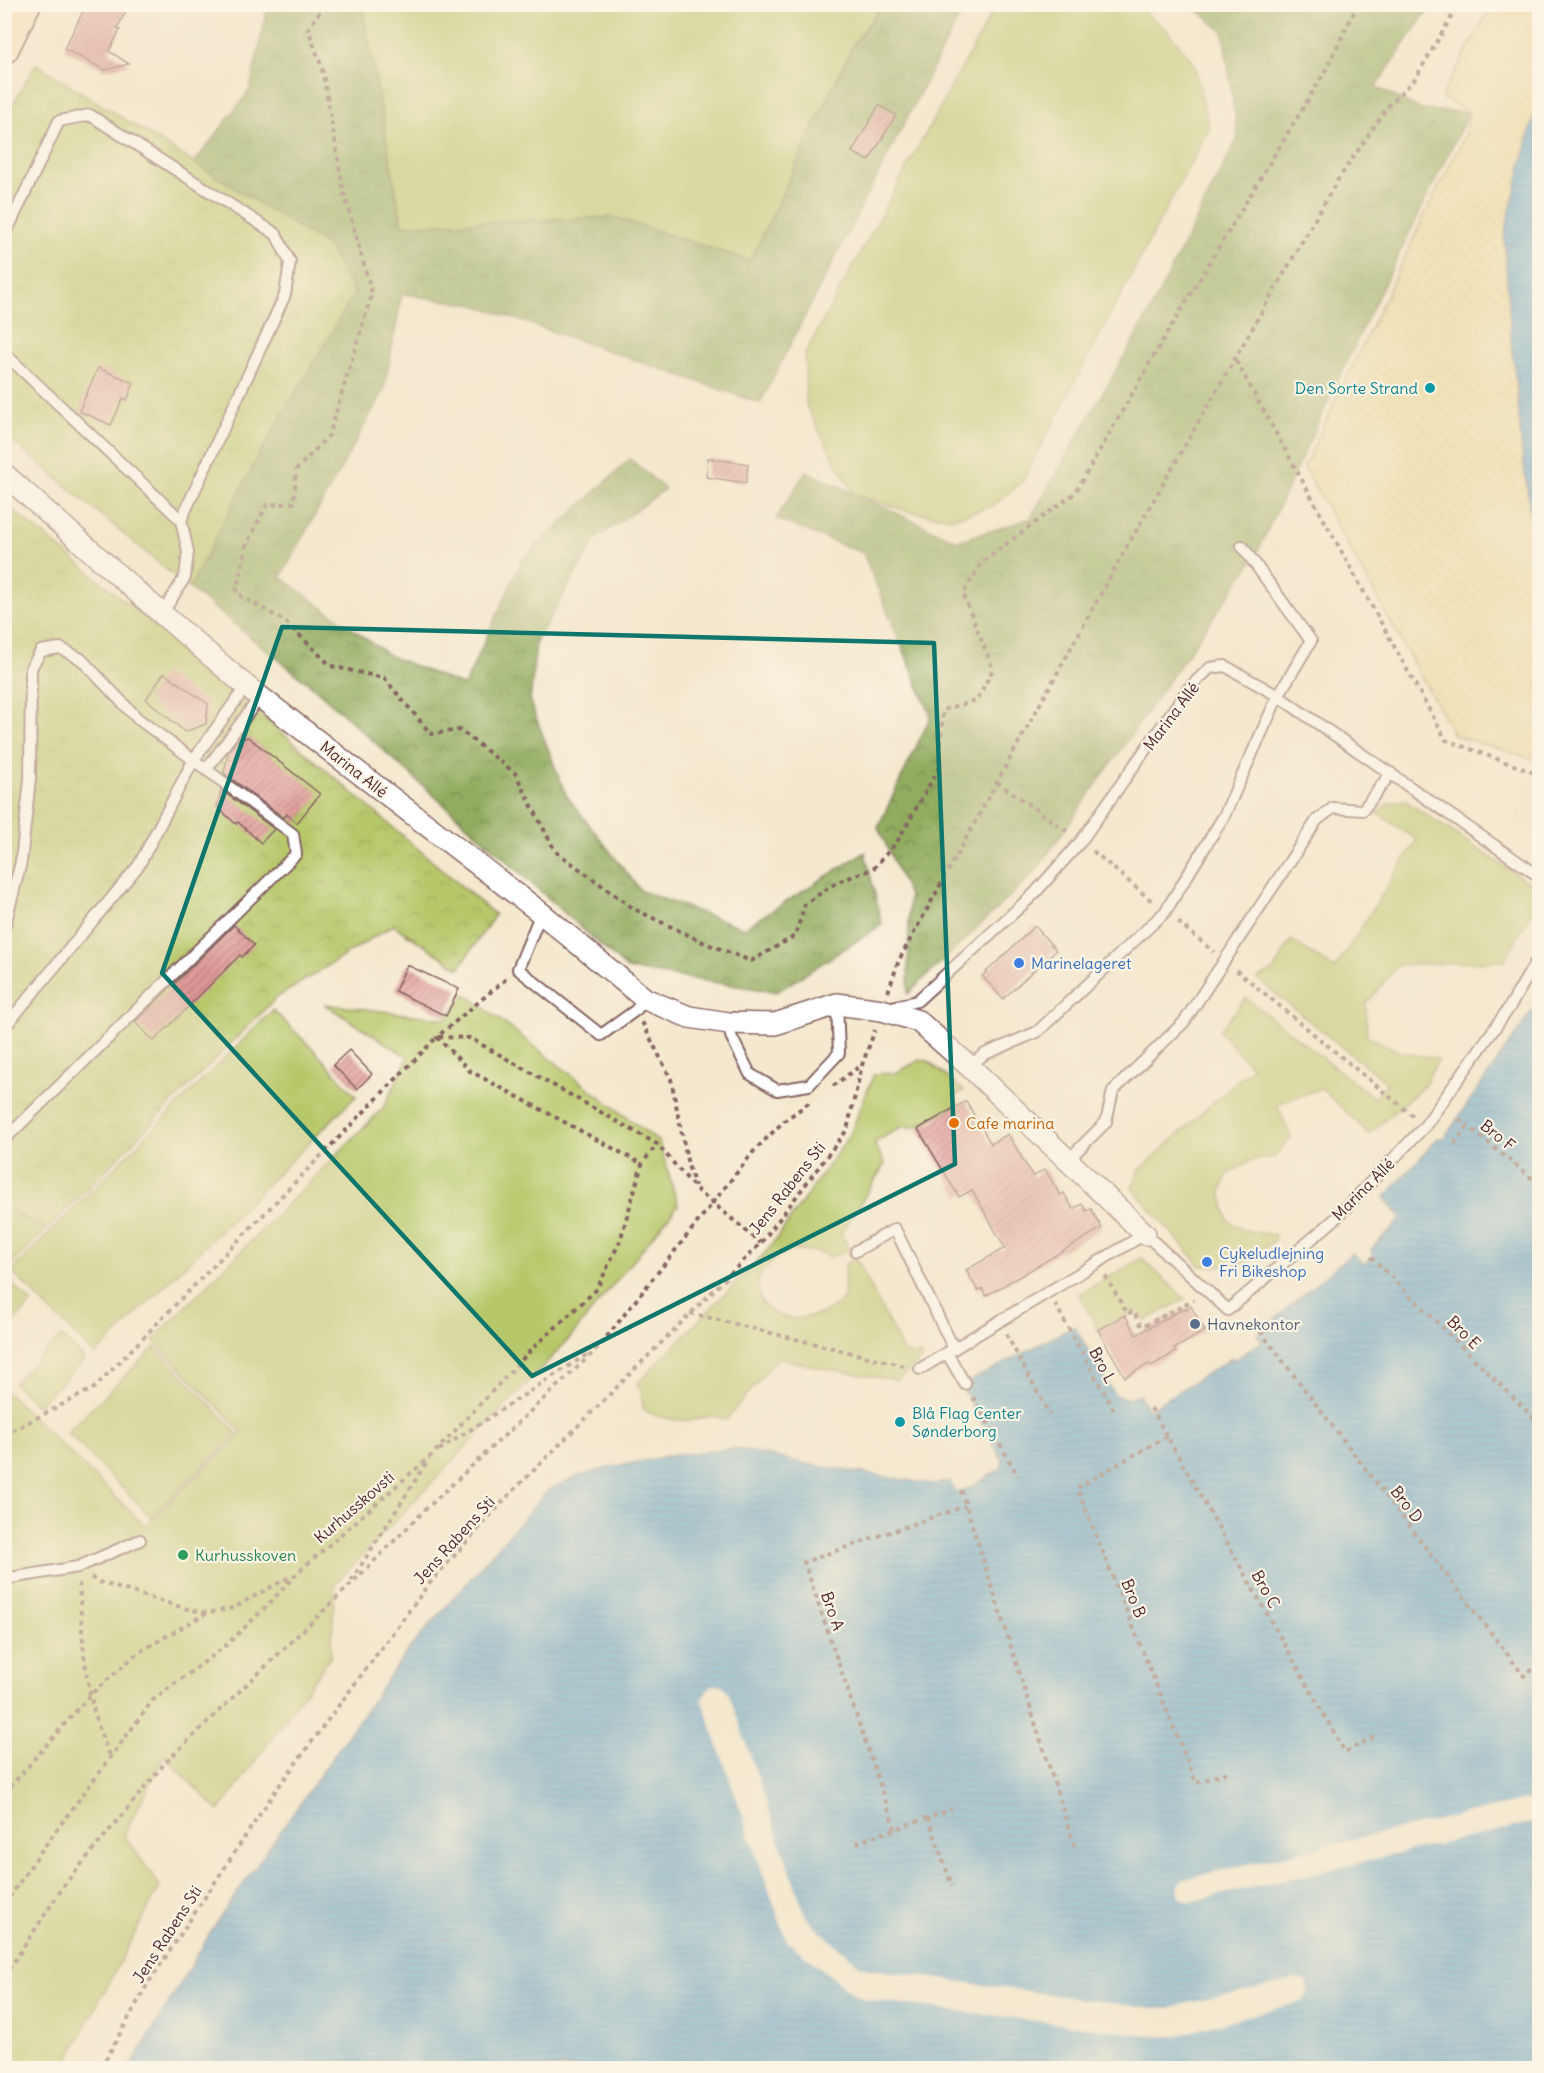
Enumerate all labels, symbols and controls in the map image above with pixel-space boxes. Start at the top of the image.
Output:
place label: Den Sorte Strand [1295,378,1418,398]
marker: Den Sorte Strand [1423,381,1437,395]
street label: Marina Allé [1139,678,1203,754]
street label: Marina Allé [316,736,392,802]
place label: Marinelageret [1031,953,1132,973]
marker: Marinelageret [1012,956,1026,970]
place label: Cafe marina [966,1113,1054,1133]
street label: Bro F [1477,1115,1519,1155]
marker: Cafe marina [947,1116,961,1130]
street label: Jens Rabens Sti [745,1138,829,1238]
street label: Marina Allé [1328,1154,1398,1224]
place label: Cykeludlejning Fri Bikeshop [1219,1243,1324,1281]
marker: Cykeludlejning Fri Bikeshop [1200,1255,1214,1269]
street label: Bro E [1443,1311,1485,1353]
place label: Havnekontor [1207,1314,1301,1334]
marker: Havnekontor [1188,1317,1202,1331]
street label: Bro L [1085,1343,1121,1387]
place label: Blå Flag Center Sønderborg [912,1403,1022,1441]
marker: Blå Flag Center Sønderborg [893,1415,907,1429]
street label: Kurhusskovsti [310,1467,398,1547]
street label: Bro D [1386,1482,1428,1526]
street label: Jens Rabens Sti [409,1492,499,1588]
place label: Kurhusskoven [195,1545,296,1565]
marker: Kurhusskoven [176,1548,190,1562]
street label: Bro C [1248,1567,1284,1611]
street label: Bro B [1117,1576,1151,1620]
street label: Bro A [817,1589,849,1633]
street label: Jens Rabens Sti [128,1882,206,1986]

